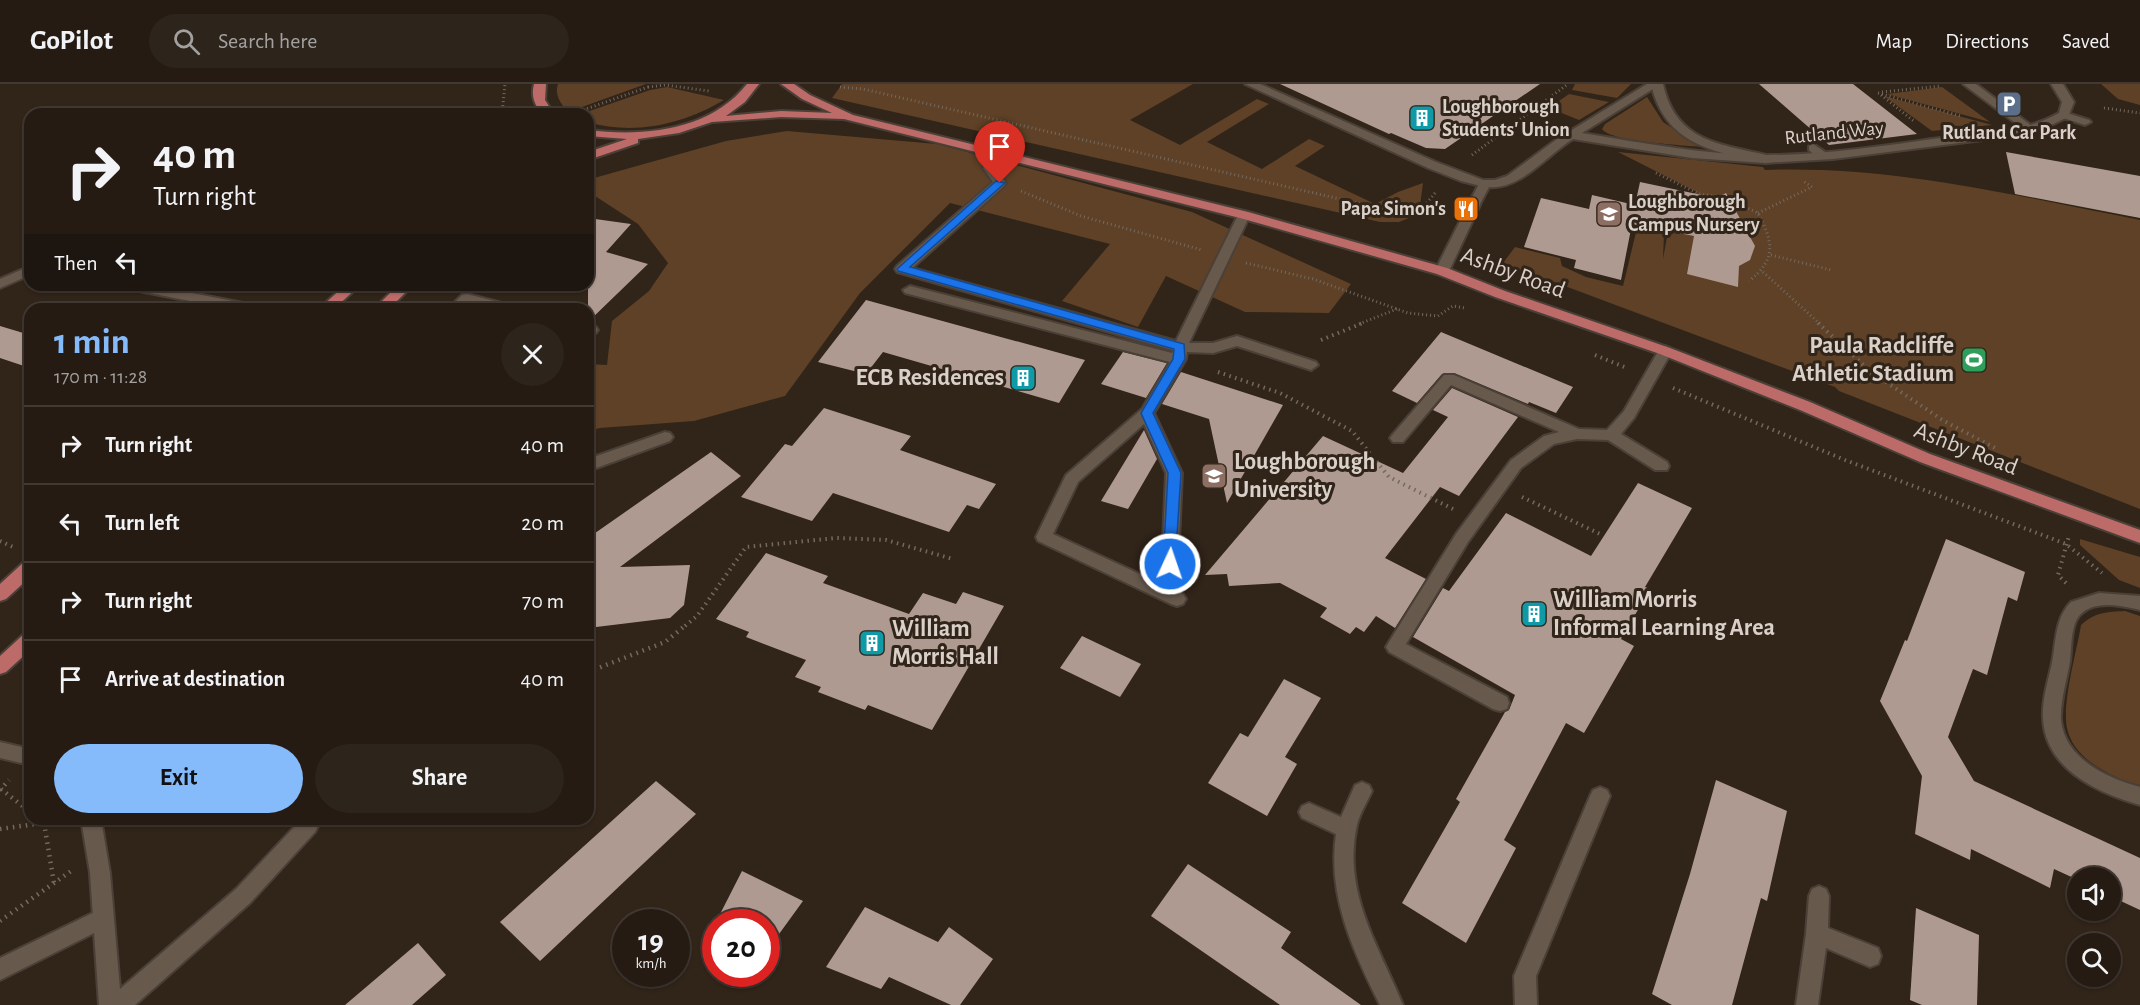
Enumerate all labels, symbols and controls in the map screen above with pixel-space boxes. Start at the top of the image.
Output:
search box [149,14,569,68]
icon: search [170,25,203,58]
text: GoPilot [30,27,113,55]
text: Search here [218,30,318,52]
text: Map [1876,31,1912,52]
text: Directions [1945,31,2029,52]
text: Saved [2062,31,2110,52]
parking icon: Rutland Car Park [1994,89,2024,119]
place label: Loughborough Students' Union [1442,97,1570,140]
building icon: Loughborough Students' Union [1407,103,1437,133]
street label: Rutland Way [1783,118,1885,148]
pin [974,121,1025,183]
place label: Rutland Car Park [1942,123,2076,143]
icon: arrive [983,130,1016,163]
icon: right [54,132,132,210]
text: 40 m [153,134,236,176]
text: Turn right [153,183,256,210]
place label: Loughborough Campus Nursery [1628,192,1760,235]
restaurant icon: Papa Simon's [1451,194,1481,224]
place label: Papa Simon's [1340,199,1446,219]
school or university icon: Loughborough Campus Nursery [1594,199,1624,229]
street label: Ashby Road [1458,243,1568,303]
icon: left [110,246,143,279]
text: Then [54,252,98,274]
button: close [501,323,564,386]
text: 1 min [54,324,130,360]
place label: Paula Radcliffe Athletic Stadium [1792,334,1954,386]
sports icon: Paula Radcliffe Athletic Stadium [1959,345,1989,375]
building icon: ECB Residences [1008,363,1038,393]
place label: ECB Residences [856,366,1004,390]
text: 170 m · 11:28 [54,367,147,387]
street label: Ashby Road [1911,418,2021,480]
icon: right [54,429,87,462]
text: Turn right [105,434,192,456]
text: 40 m [521,434,564,456]
place label: Loughborough University [1234,450,1375,502]
school or university icon: Loughborough University [1199,461,1229,491]
icon: left [54,507,87,540]
text: Turn left [105,512,179,534]
text: 20 m [521,512,564,534]
position arrow [1138,532,1202,596]
icon: right [54,585,87,618]
place label: William Morris Informal Learning Area [1553,588,1775,640]
text: Turn right [105,590,192,612]
text: 70 m [522,590,564,612]
building icon: William Morris Informal Learning Area [1519,599,1549,629]
place label: William Morris Hall [892,617,999,669]
building icon: William Morris Hall [857,628,887,658]
icon: arrive [54,663,87,696]
text: Arrive at destination [105,668,285,690]
text: 40 m [521,668,564,690]
button: Exit [54,744,303,813]
button: Share [315,744,564,813]
map controls [2067,867,2121,987]
button: sound [2067,867,2121,921]
speed limit sign: 20 [702,909,780,987]
text: 19 [638,926,664,956]
button: search [2067,933,2121,987]
text: km/h [636,956,666,971]

